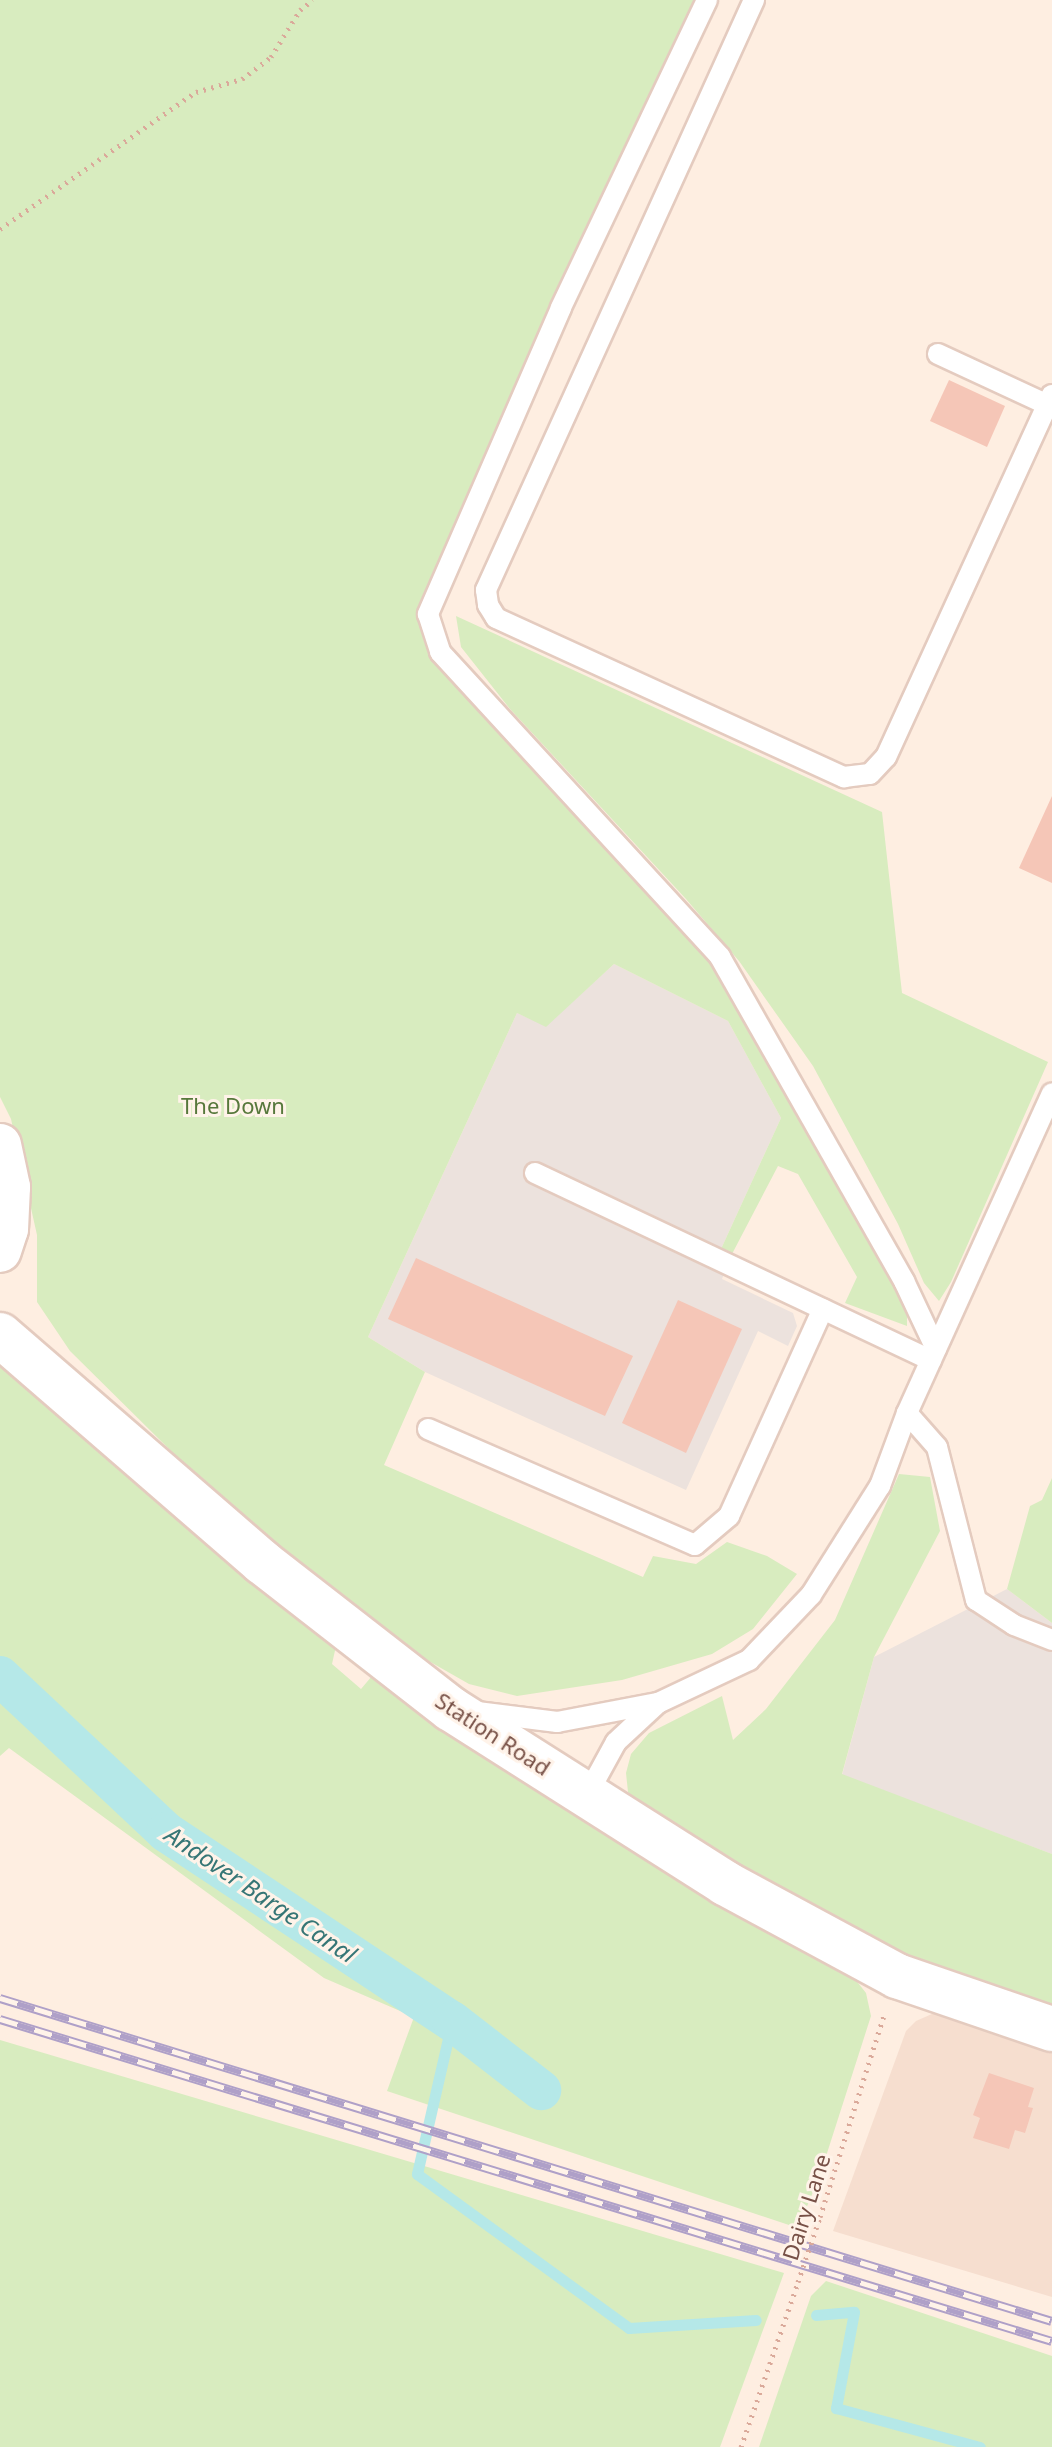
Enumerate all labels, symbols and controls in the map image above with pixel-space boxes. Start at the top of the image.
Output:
park label: The Down [181,1093,285,1119]
street label: Station Road [431,1687,555,1781]
water label: Andover Barge Canal [160,1819,362,1969]
street label: Dairy Lane [776,2151,836,2263]

